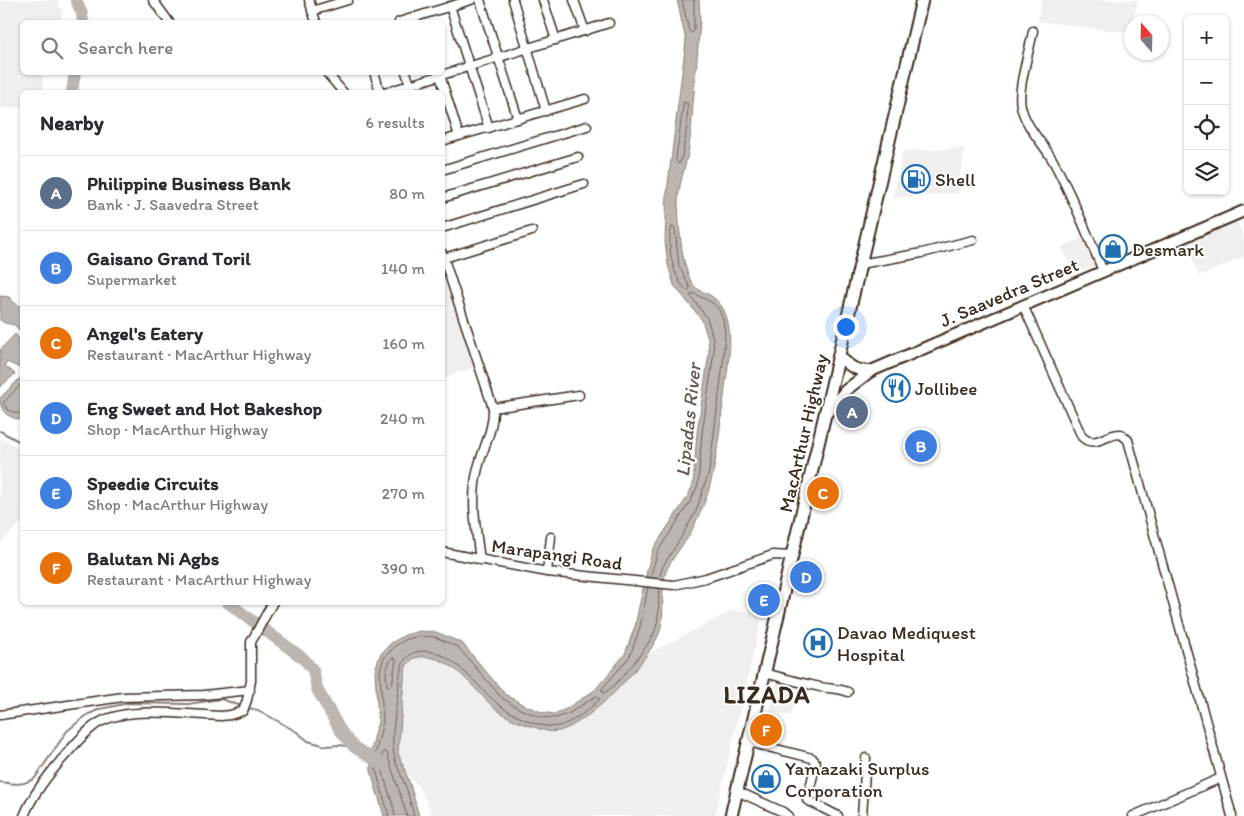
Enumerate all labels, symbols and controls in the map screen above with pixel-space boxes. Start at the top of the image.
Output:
north arrow [1124,15,1169,60]
map controls [1184,15,1229,195]
button: + [1184,15,1229,60]
search box [20,20,445,75]
icon: search [38,34,66,62]
text: Search here [78,36,173,59]
button: − [1184,60,1229,105]
button: locate [1184,105,1229,150]
text: Nearby [40,110,104,135]
text: 6 results [365,113,425,132]
button: layers [1184,150,1229,195]
fuel station icon: Shell [901,164,931,194]
place label: Shell [935,168,976,191]
text: Philippine Business Bank [87,172,291,195]
text: A [51,184,61,203]
text: 80 m [389,184,425,203]
text: Bank · J. Saavedra Street [87,195,259,214]
shop icon: Desmark [1098,234,1128,264]
place label: Desmark [1132,238,1204,261]
text: Gaisano Grand Toril [87,247,251,270]
street label: J. Saavedra Street [936,253,1082,332]
text: B [51,259,61,278]
text: 140 m [381,259,425,278]
text: Supermarket [87,270,177,289]
your location [833,314,859,340]
text: Angel's Eatery [87,322,203,345]
text: C [51,334,61,353]
text: 160 m [382,334,425,353]
text: Restaurant · MacArthur Highway [87,345,311,364]
street label: MacArthur Highway [774,352,833,515]
water label: Lipadas River [670,360,706,478]
restaurant icon: Jollibee [881,373,911,403]
place label: Jollibee [915,377,977,400]
pin: A [836,393,868,431]
text: Eng Sweet and Hot Bakeshop [87,397,322,420]
text: D [51,409,61,428]
text: 240 m [380,409,425,428]
text: Shop · MacArthur Highway [87,420,268,439]
pin: B [905,427,937,465]
text: Speedie Circuits [87,472,219,495]
pin: C [807,474,839,512]
text: E [52,484,60,503]
text: 270 m [382,484,425,503]
text: Shop · MacArthur Highway [87,495,268,514]
street label: Marapangi Road [490,534,624,575]
text: Balutan Ni Agbs [87,547,219,570]
pin: D [790,558,822,596]
text: F [52,559,60,578]
text: 390 m [381,559,425,578]
text: Restaurant · MacArthur Highway [87,570,311,589]
pin: E [748,581,780,619]
place label: Davao Mediquest Hospital [837,621,976,666]
hospital icon: Davao Mediquest Hospital [803,628,833,658]
district label: LIZADA [723,680,811,709]
pin: F [750,711,782,749]
place label: Yamazaki Surplus Corporation [785,757,930,802]
shop icon: Yamazaki Surplus Corporation [751,764,781,794]

